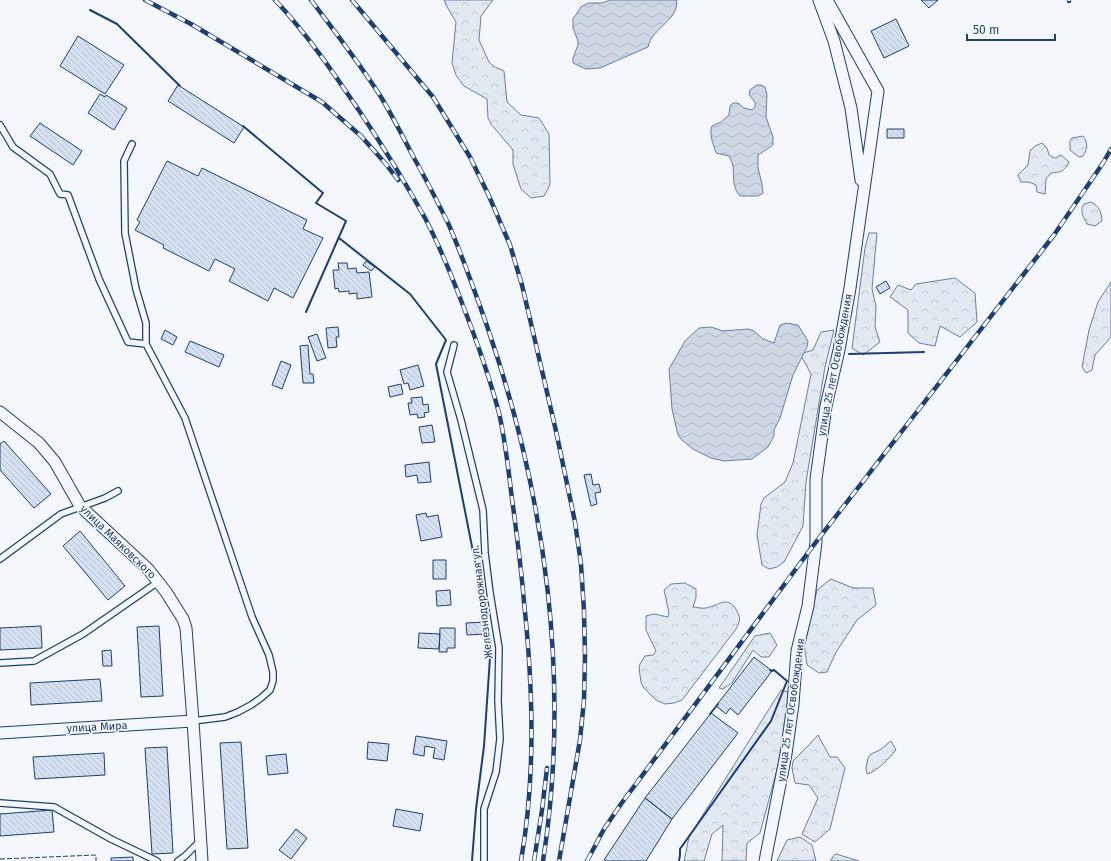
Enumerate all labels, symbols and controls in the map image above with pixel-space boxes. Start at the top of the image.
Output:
scale bar [967,16,1055,42]
text: 50 m [973,23,999,37]
street label: улица 25 лет Освобождения [815,293,855,437]
street label: улица Маяковского [77,502,159,582]
street label: Железнодорожная ул. [469,544,495,659]
street label: улица 25 лет Освобождения [774,637,808,783]
street label: улица Мира [66,719,128,735]

